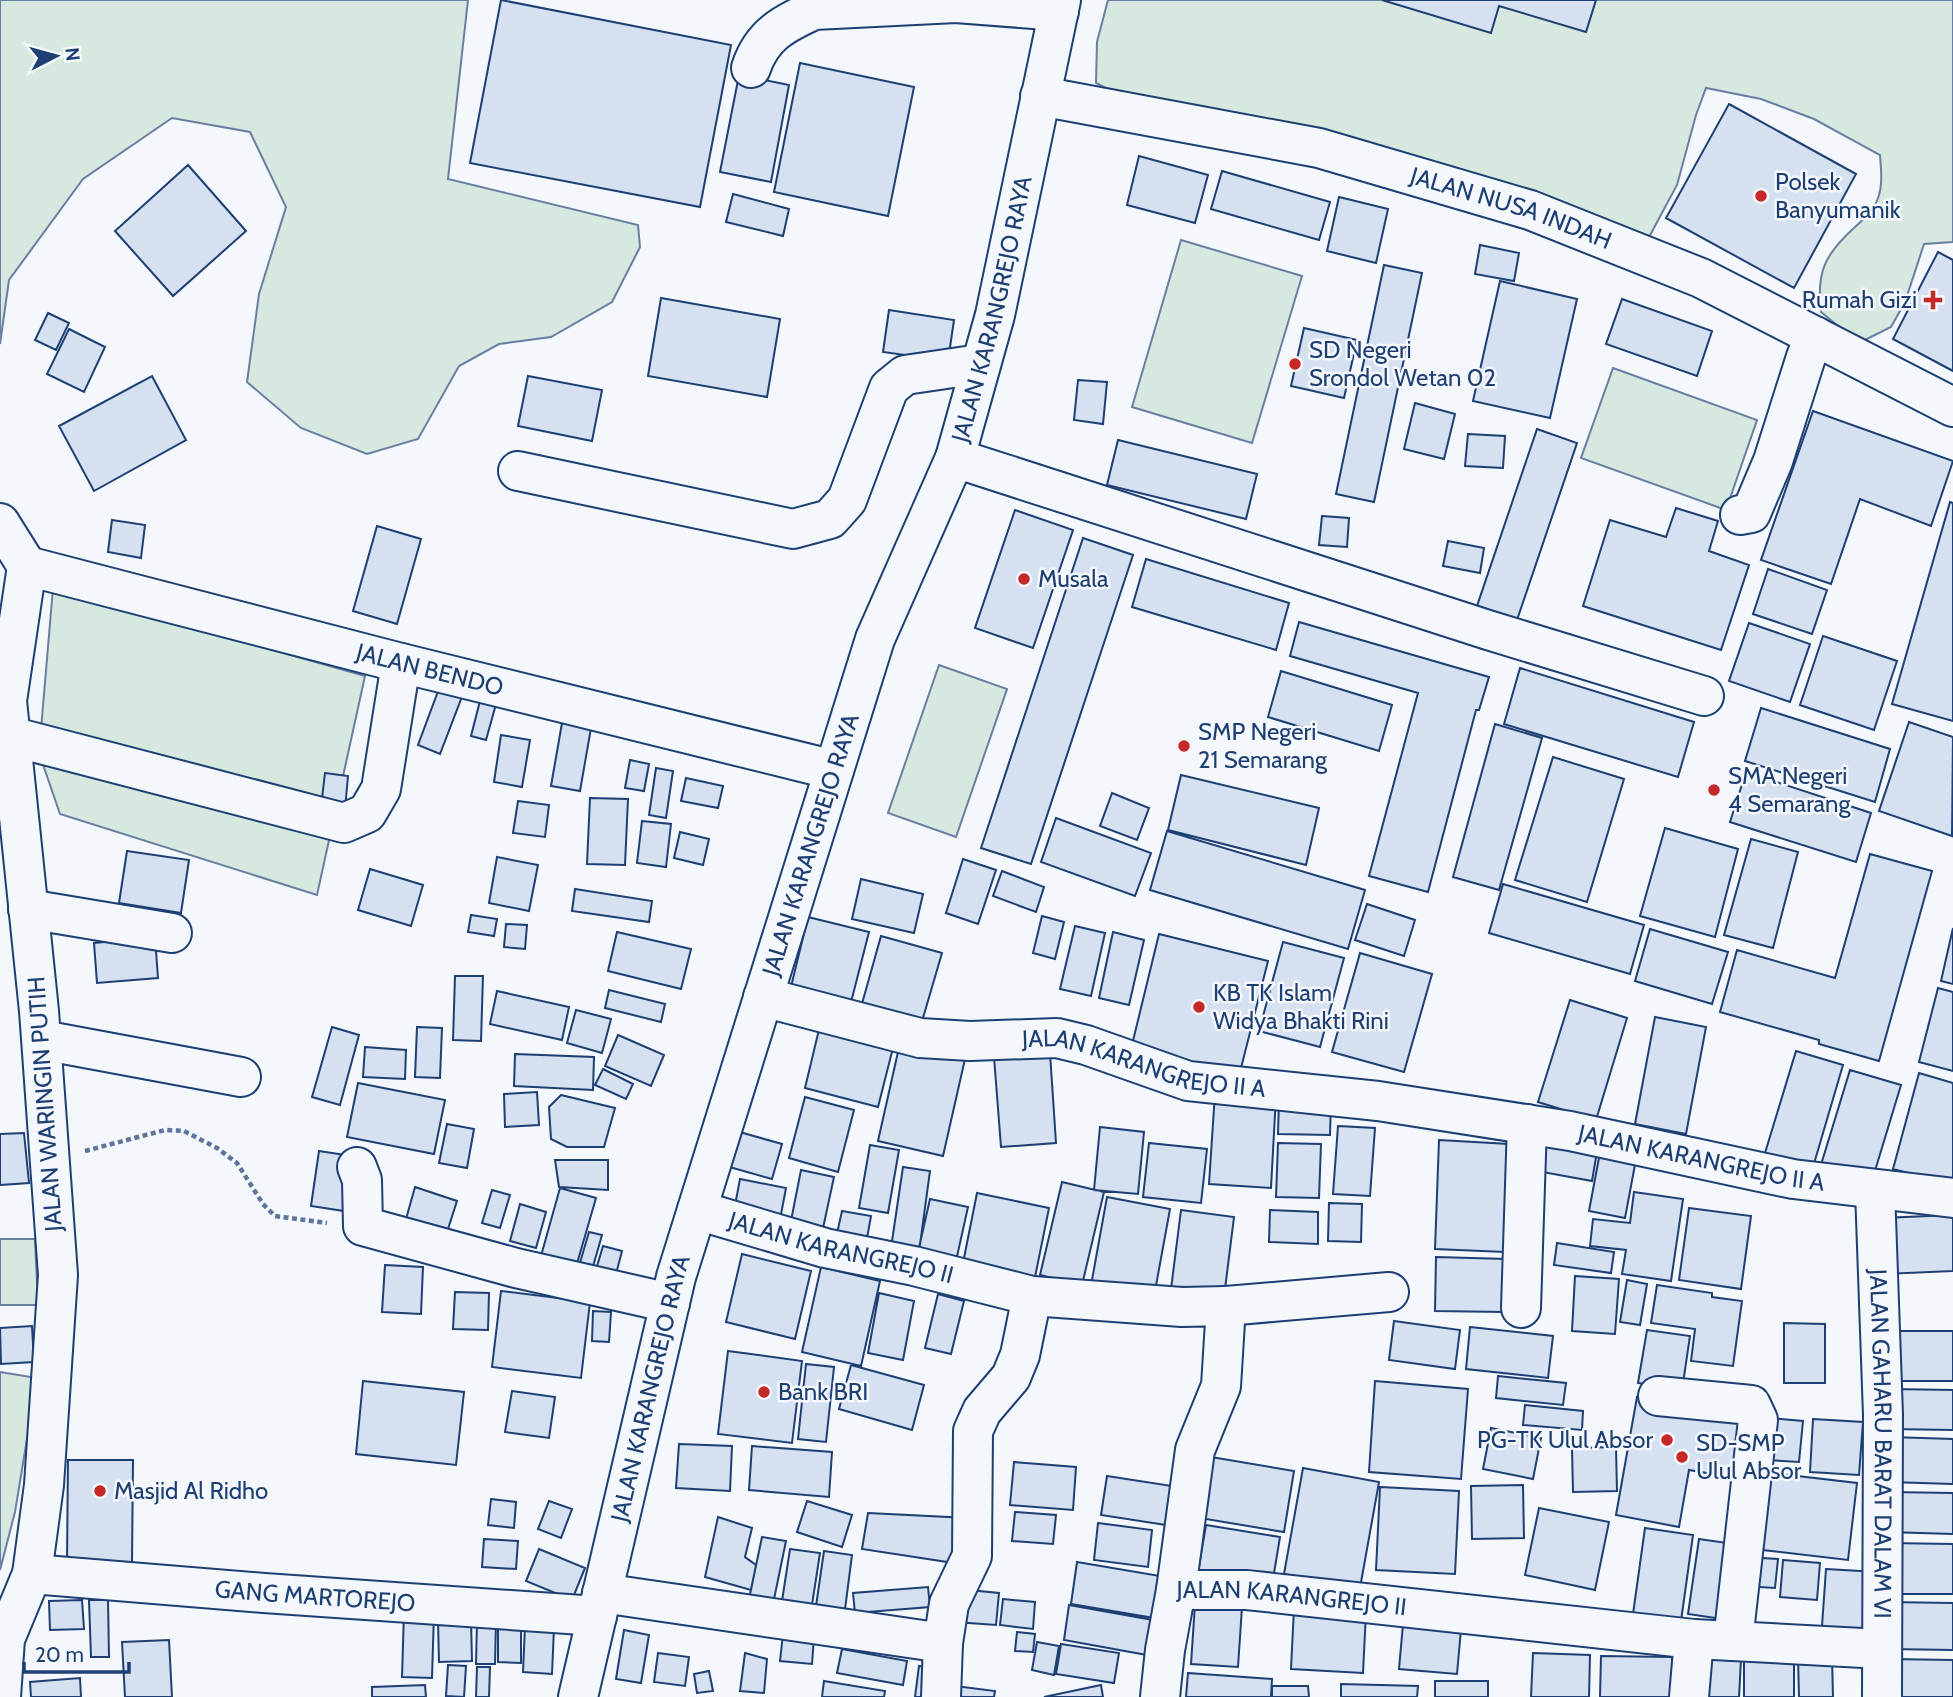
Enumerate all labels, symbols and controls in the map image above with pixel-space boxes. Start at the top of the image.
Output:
north arrow [21,21,91,91]
text: N [60,46,85,62]
street label: JALAN NUSA INDAH [1406,160,1616,255]
place label: Polsek Banyumanik [1775,167,1901,224]
street label: JALAN KARANGREJO RAYA [945,173,1038,446]
marker: Polsek Banyumanik [1753,188,1769,204]
place label: Rumah Gizi [1802,285,1917,314]
marker: Rumah Gizi [1923,290,1943,310]
place label: SD Negeri Srondol Wetan 02 [1309,335,1496,392]
marker: SD Negeri Srondol Wetan 02 [1287,356,1303,372]
place label: Musala [1038,564,1109,593]
marker: Musala [1016,571,1032,587]
street label: JALAN BENDO [352,637,506,702]
street label: JALAN KARANGREJO RAYA [756,710,865,980]
place label: SMP Negeri 21 Semarang [1198,717,1328,774]
marker: SMP Negeri 21 Semarang [1176,738,1192,754]
place label: SMA Negeri 4 Semarang [1728,761,1851,818]
marker: SMA Negeri 4 Semarang [1706,782,1722,798]
street label: JALAN WARINGIN PUTIH [21,976,68,1234]
place label: KB TK Islam Widya Bhakti Rini [1213,978,1389,1035]
marker: KB TK Islam Widya Bhakti Rini [1191,999,1207,1015]
street label: JALAN KARANGREJO II A [1021,1023,1267,1103]
street label: JALAN KARANGREJO II A [1575,1118,1826,1197]
street label: JALAN KARANGREJO II [724,1205,957,1289]
street label: JALAN KARANGREJO RAYA [604,1251,696,1525]
street label: JALAN GAHARU BARAT DALAM VI [1864,1268,1898,1619]
place label: Bank BRI [778,1377,868,1406]
marker: Bank BRI [756,1384,772,1400]
place label: PG-TK Ulul Absor [1477,1425,1653,1454]
place label: SD-SMP Ulul Absor [1696,1428,1802,1485]
marker: PG-TK Ulul Absor [1659,1432,1675,1448]
marker: SD-SMP Ulul Absor [1674,1449,1690,1465]
place label: Masjid Al Ridho [114,1476,268,1505]
marker: Masjid Al Ridho [92,1483,108,1499]
street label: GANG MARTOREJO [214,1574,416,1617]
street label: JALAN KARANGREJO II [1176,1575,1408,1621]
scale bar [24,1630,130,1674]
text: 20 m [35,1642,84,1667]

